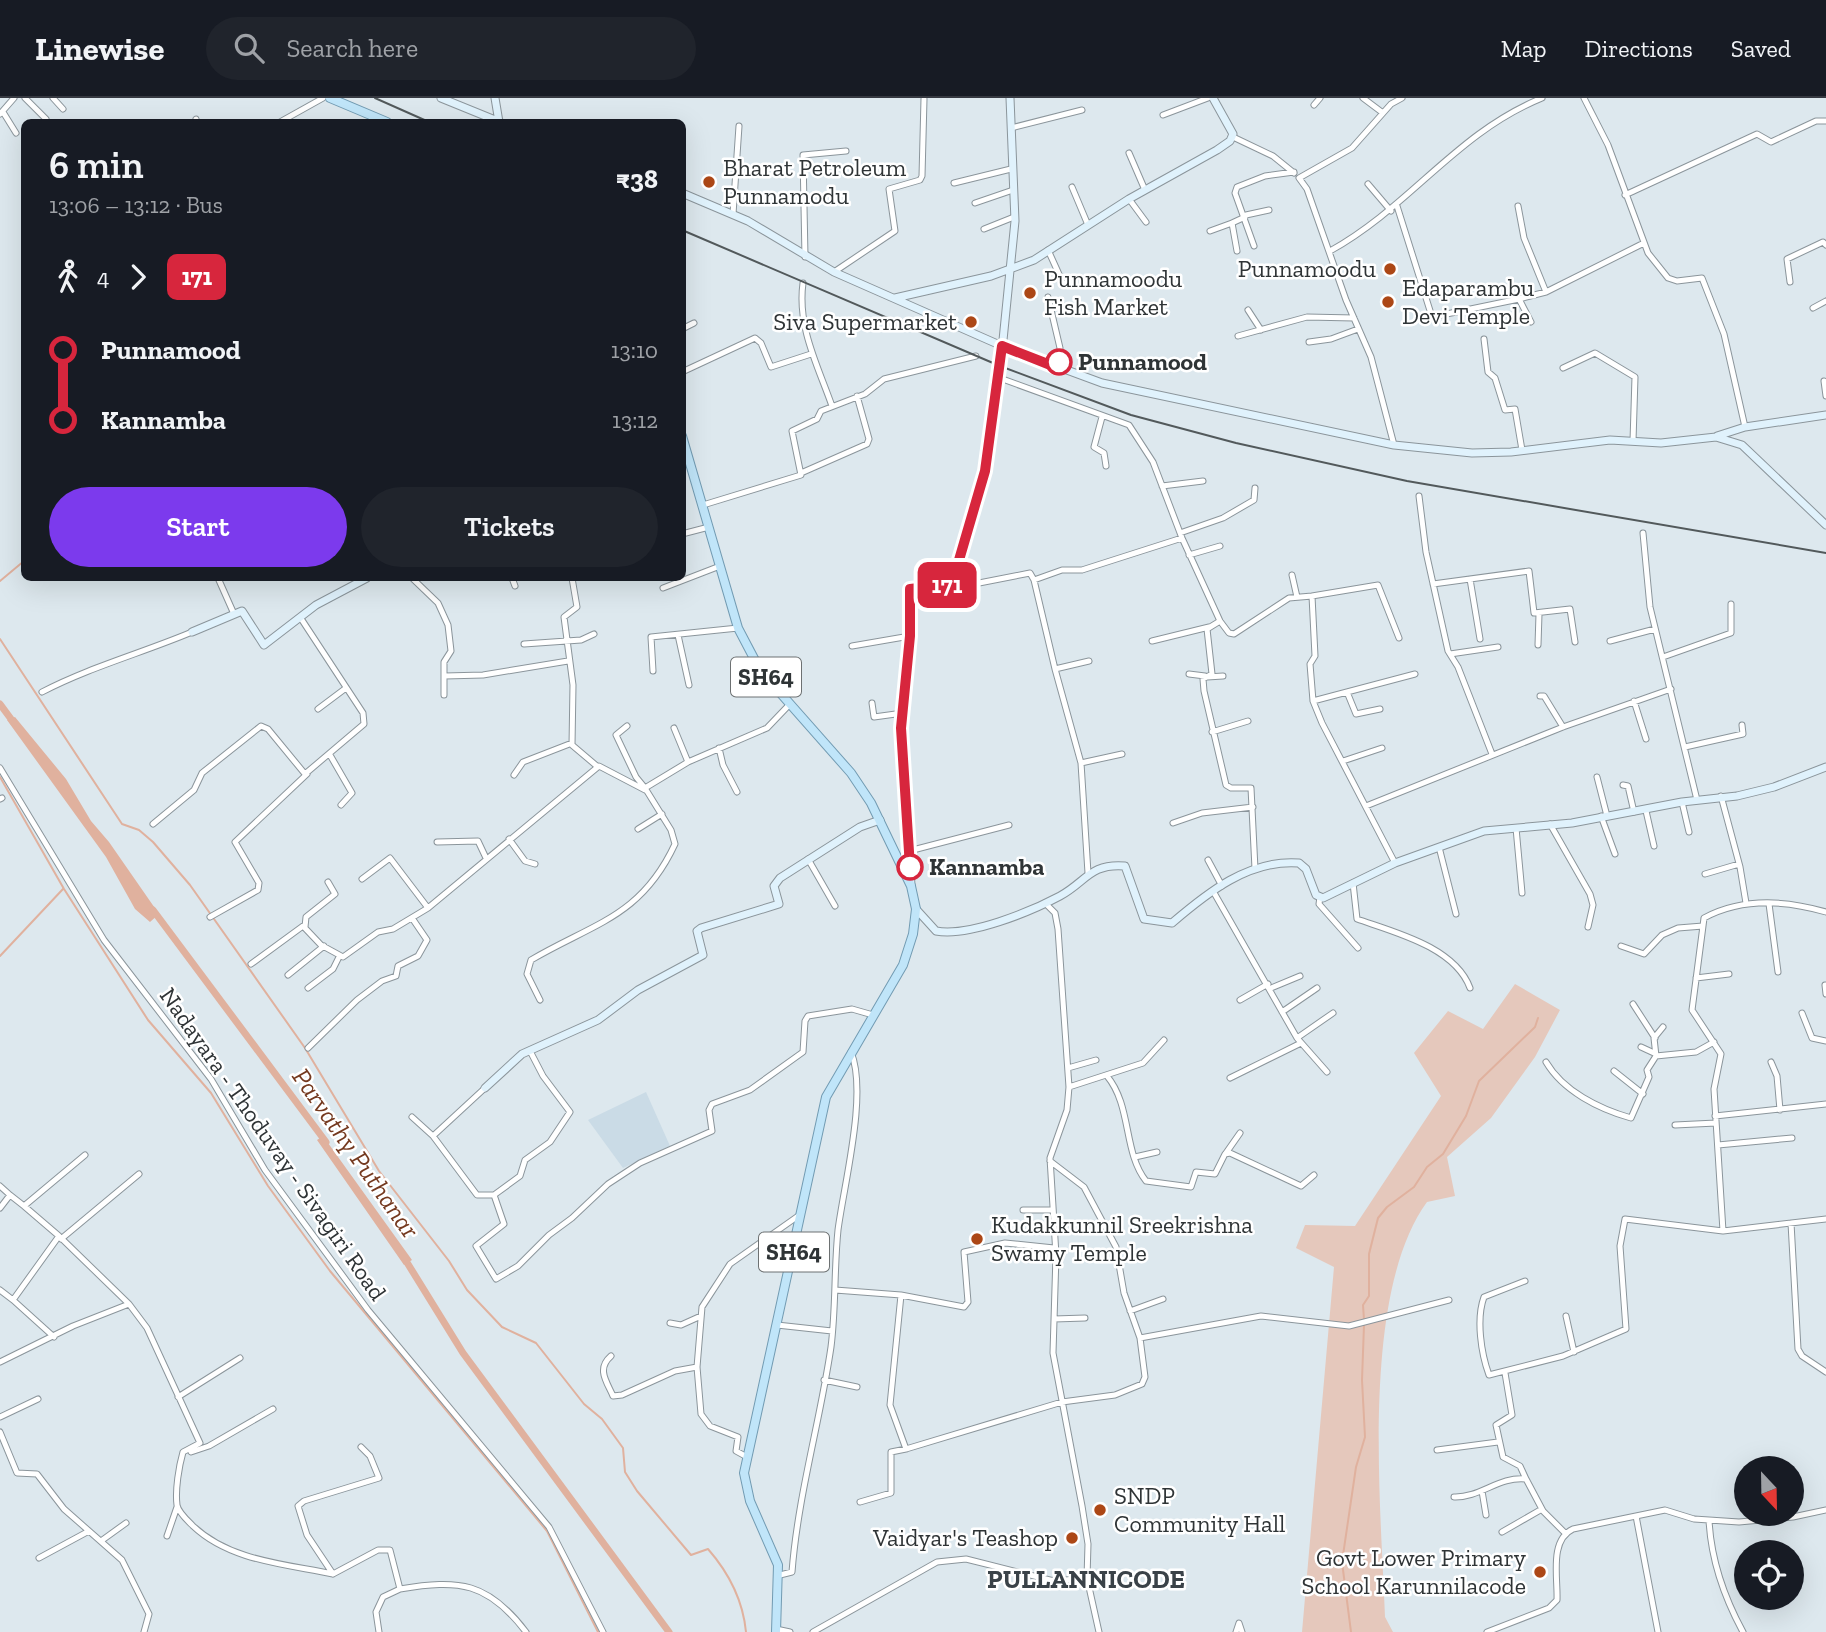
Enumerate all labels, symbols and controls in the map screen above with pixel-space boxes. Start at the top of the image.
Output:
search box [206,17,696,80]
text: Linewise [35,29,164,68]
icon: search [230,29,268,67]
text: Search here [286,32,418,64]
text: Map [1501,34,1547,63]
text: Directions [1585,34,1693,63]
text: Saved [1731,34,1791,63]
text: 6 min [49,142,143,188]
place label: Bharat Petroleum Punnamodu [723,153,906,210]
text: ₹38 [616,163,658,195]
marker: Bharat Petroleum Punnamodu [701,174,717,190]
text: 13:06 – 13:12 · Bus [49,191,223,219]
place label: Punnamoodu [1238,254,1377,283]
icon: walk [49,258,87,296]
icon: forward [119,258,157,296]
marker: Punnamoodu [1382,261,1398,277]
text: 171 [181,262,212,291]
text: 4 [97,263,109,291]
place label: Punnamoodu Fish Market [1044,264,1183,321]
place label: Edaparambu Devi Temple [1402,273,1535,330]
marker: Punnamoodu Fish Market [1022,285,1038,301]
marker: Edaparambu Devi Temple [1380,294,1396,310]
place label: Siva Supermarket [773,307,957,336]
marker: Siva Supermarket [963,314,979,330]
text: Punnamood [101,334,241,366]
text: 13:10 [611,336,658,364]
place label: Punnamood [1078,347,1207,376]
marker: Punnamood [1046,349,1072,375]
text: Kannamba [101,404,226,436]
text: 13:12 [612,406,658,434]
button: Start [49,487,347,567]
button: Tickets [361,487,658,567]
line badge: 171 [907,562,987,608]
text: 171 [932,570,962,599]
road number: SH64 [731,657,801,696]
place label: Kannamba [929,852,1044,881]
marker: Kannamba [897,854,923,880]
street label: Nadayara - Thoduvay - Sivagiri Road [154,982,393,1306]
water label: Parvathy Puthanar [286,1062,427,1244]
place label: Kudakkunnil Sreekrishna Swamy Temple [991,1210,1253,1267]
marker: Kudakkunnil Sreekrishna Swamy Temple [969,1231,985,1247]
road number: SH64 [759,1232,829,1272]
north arrow [1734,1456,1804,1526]
map controls [1734,1456,1804,1610]
place label: SNDP Community Hall [1114,1481,1285,1538]
marker: SNDP Community Hall [1092,1502,1108,1518]
place label: Vaidyar's Teashop [872,1523,1058,1552]
marker: Vaidyar's Teashop [1064,1530,1080,1546]
button: locate [1734,1540,1804,1610]
place label: Govt Lower Primary School Karunnilacode [1302,1543,1527,1600]
district label: PULLANNICODE [987,1563,1185,1595]
marker: Govt Lower Primary School Karunnilacode [1532,1564,1548,1580]

